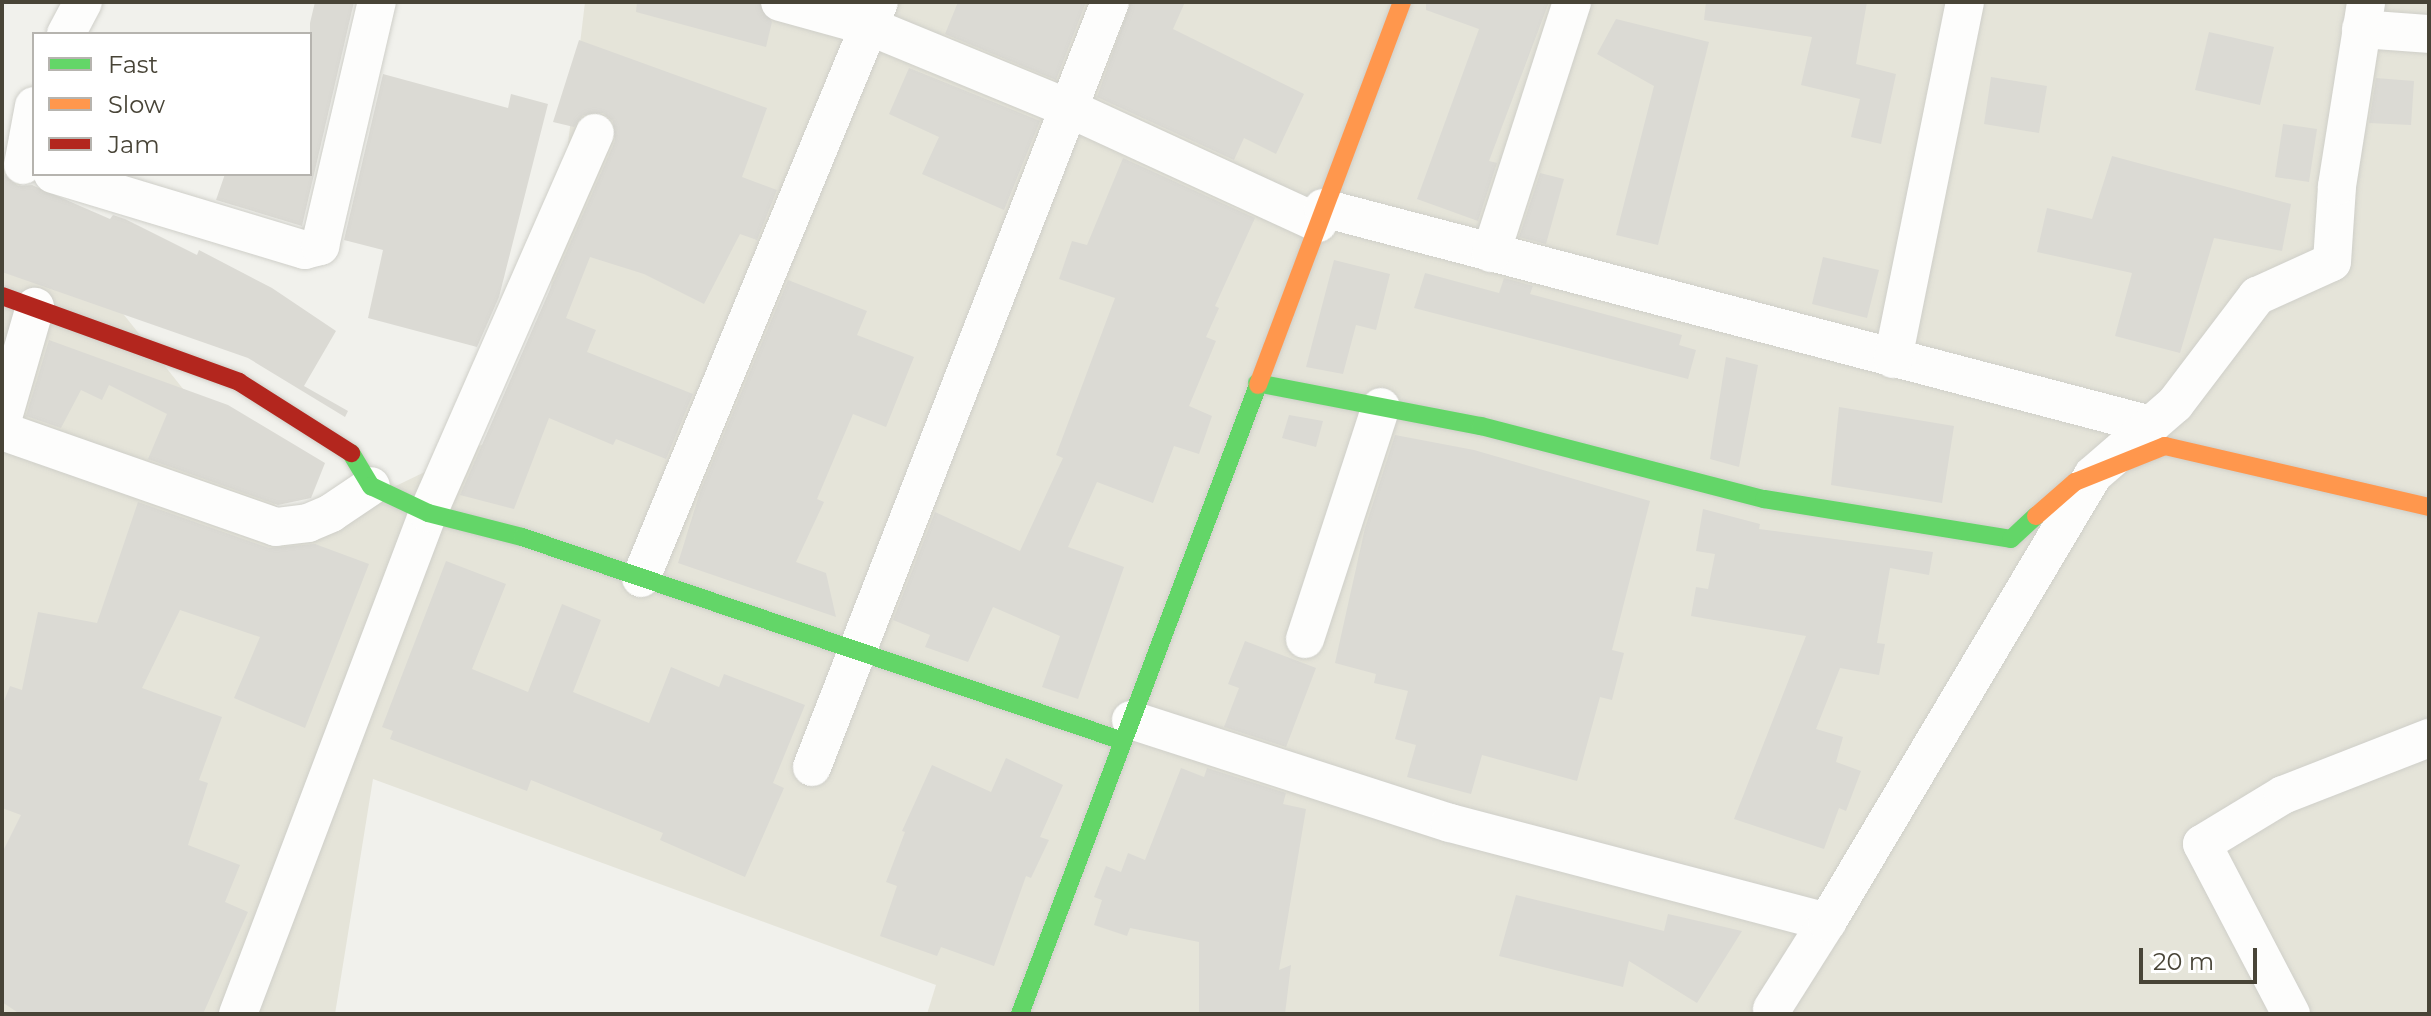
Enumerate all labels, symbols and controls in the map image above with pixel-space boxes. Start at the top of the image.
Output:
legend [32,32,312,176]
text: Fast [108,50,158,79]
text: Slow [108,90,165,119]
text: Jam [108,130,160,159]
scale bar [2143,932,2261,982]
text: 20 m [2153,947,2214,976]

